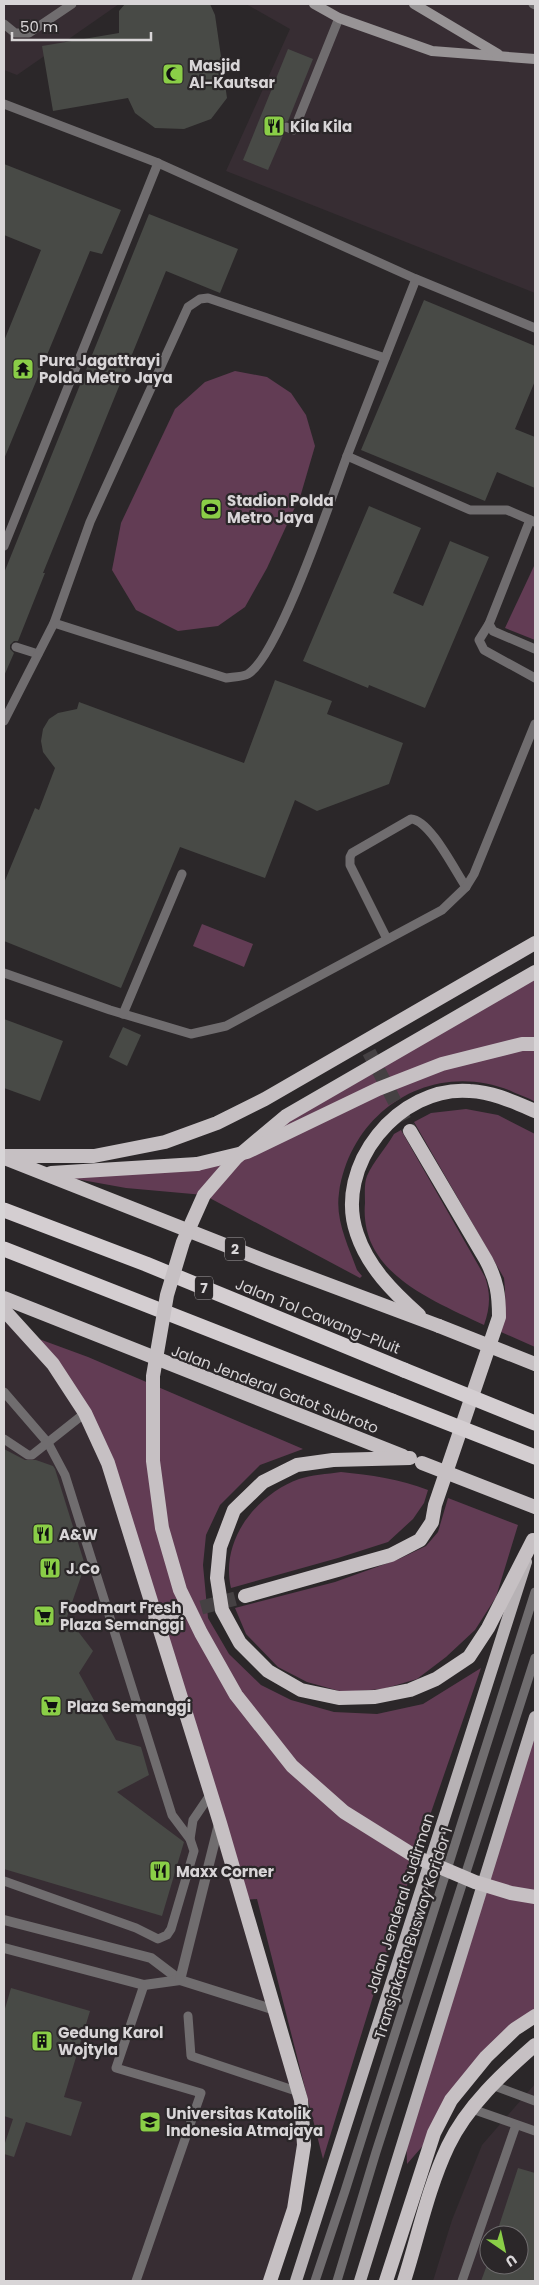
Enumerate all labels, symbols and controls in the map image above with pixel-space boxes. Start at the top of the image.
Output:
scale bar [12,10,151,42]
text: 50 m [20,16,58,37]
place label: Masjid Al-Kautsar [189,55,276,93]
mosque icon: Masjid Al-Kautsar [161,62,185,86]
restaurant icon: Kila Kila [262,114,286,138]
place label: Kila Kila [290,116,352,137]
place label: Pura Jagattrayi Polda Metro Jaya [39,350,173,388]
temple icon: Pura Jagattrayi Polda Metro Jaya [11,357,35,381]
place label: Stadion Polda Metro Jaya [227,490,334,528]
sports icon: Stadion Polda Metro Jaya [199,497,223,521]
road number: 2 [225,1238,245,1260]
street label: Jalan Tol Cawang–Pluit [232,1273,404,1359]
road number: 7 [195,1276,213,1300]
street label: Jalan Jenderal Gatot Subroto [168,1340,382,1438]
restaurant icon: A&W [31,1522,55,1546]
place label: A&W [59,1524,98,1545]
restaurant icon: J.Co [38,1556,62,1580]
place label: J.Co [66,1558,100,1579]
place label: Foodmart Fresh Plaza Semanggi [60,1597,184,1635]
supermarket icon: Foodmart Fresh Plaza Semanggi [32,1604,56,1628]
supermarket icon: Plaza Semanggi [39,1694,63,1718]
place label: Plaza Semanggi [67,1696,191,1717]
street label: Jalan Jenderal Sudirman [361,1810,439,1996]
street label: Transjakarta Busway Koridor 1 [369,1824,457,2042]
restaurant icon: Maxx Corner [148,1859,172,1883]
place label: Maxx Corner [176,1861,275,1882]
place label: Gedung Karol Wojtyla [58,2022,163,2060]
building icon: Gedung Karol Wojtyla [30,2029,54,2053]
place label: Universitas Katolik Indonesia Atmajaya [166,2103,323,2141]
school or university icon: Universitas Katolik Indonesia Atmajaya [138,2110,162,2134]
north arrow [479,2225,529,2275]
text: U [501,2250,521,2272]

